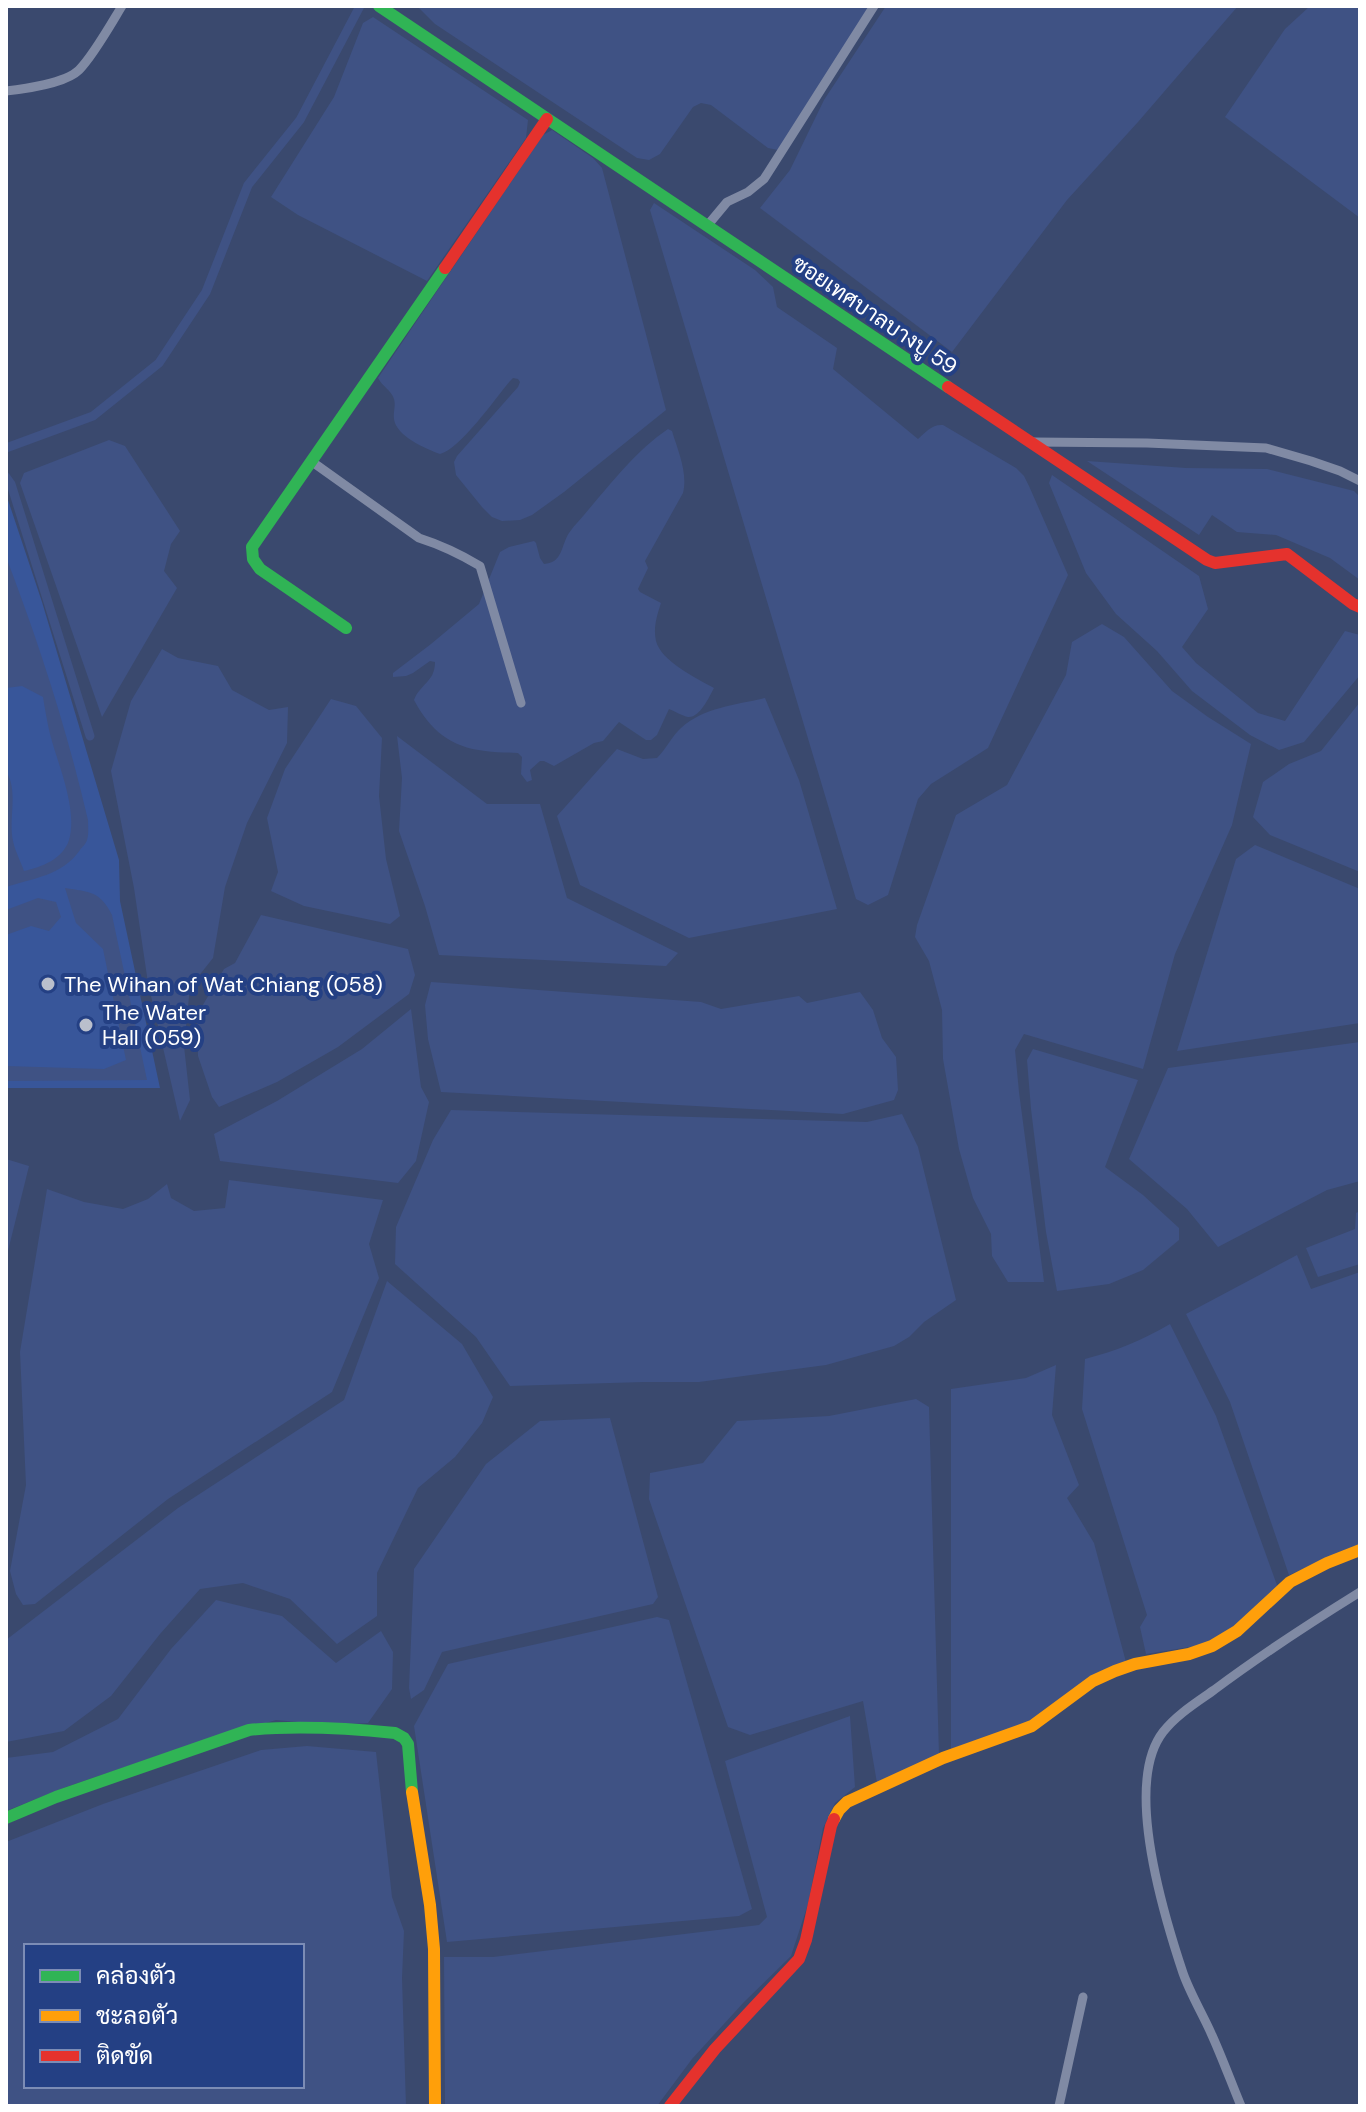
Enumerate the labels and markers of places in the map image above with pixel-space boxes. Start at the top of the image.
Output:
place label: The Wihan of Wat Chiang (058) [64,970,383,999]
marker: The Wihan of Wat Chiang (058) [39,975,57,993]
place label: The Water Hall (059) [102,998,206,1052]
marker: The Water Hall (059) [77,1016,95,1034]

